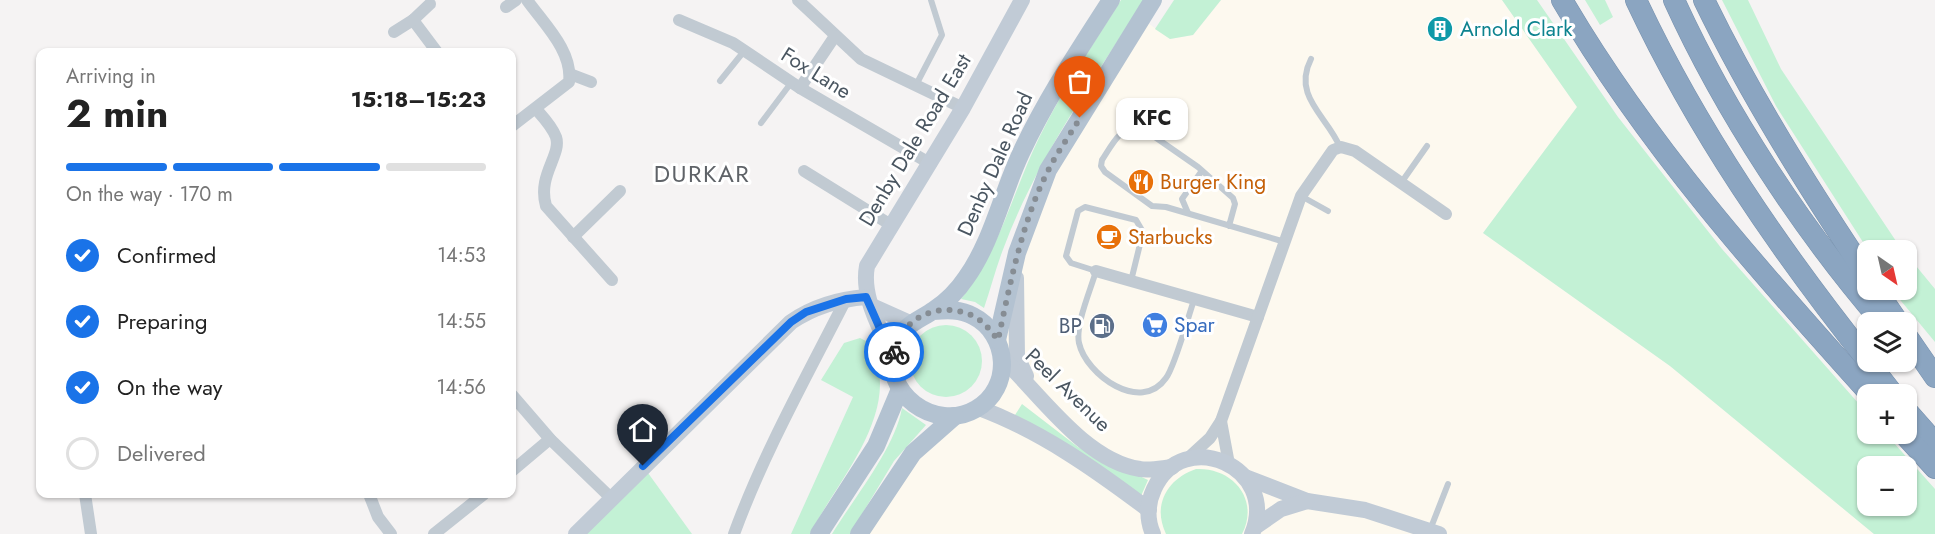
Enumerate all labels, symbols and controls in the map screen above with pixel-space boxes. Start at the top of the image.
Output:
building icon: Arnold Clark [1425,14,1455,44]
place label: Arnold Clark [1460,14,1573,44]
street label: Fox Lane [775,40,857,106]
street label: Denby Dale Road East [852,48,978,232]
pin [1054,56,1105,118]
text: Arriving in [66,62,156,91]
icon: bag [1063,65,1096,98]
text: 15:18–15:23 [351,83,486,115]
text: 2 min [66,85,168,142]
street label: Denby Dale Road [950,87,1040,241]
callout: KFC [1116,97,1188,139]
text: KFC [1132,104,1172,133]
district label: DURKAR [654,156,750,191]
restaurant icon: Burger King [1126,167,1156,197]
place label: Burger King [1160,167,1266,197]
text: On the way · 170 m [66,180,233,209]
cafe icon: Starbucks [1094,222,1124,252]
place label: Starbucks [1128,222,1213,252]
icon: check [66,239,99,272]
text: Confirmed [117,239,216,271]
north arrow [1857,240,1917,300]
map controls [1857,240,1917,516]
text: 14:53 [437,241,486,270]
icon: check [66,305,99,338]
text: Preparing [117,305,208,337]
text: 14:55 [437,307,486,336]
supermarket icon: Spar [1140,310,1170,340]
place label: Spar [1174,310,1216,340]
place label: BP [1059,311,1082,341]
fuel station icon: BP [1087,311,1117,341]
button: layers [1857,312,1917,372]
courier [864,322,924,382]
icon: bike [878,336,911,369]
street label: Peel Avenue [1018,341,1118,439]
icon: check [66,371,99,404]
text: On the way [117,371,222,403]
text: 14:56 [437,373,486,402]
button: + [1857,384,1917,444]
pin [617,404,668,466]
icon: home [626,413,659,446]
text: Delivered [117,437,206,469]
button: − [1857,456,1917,516]

